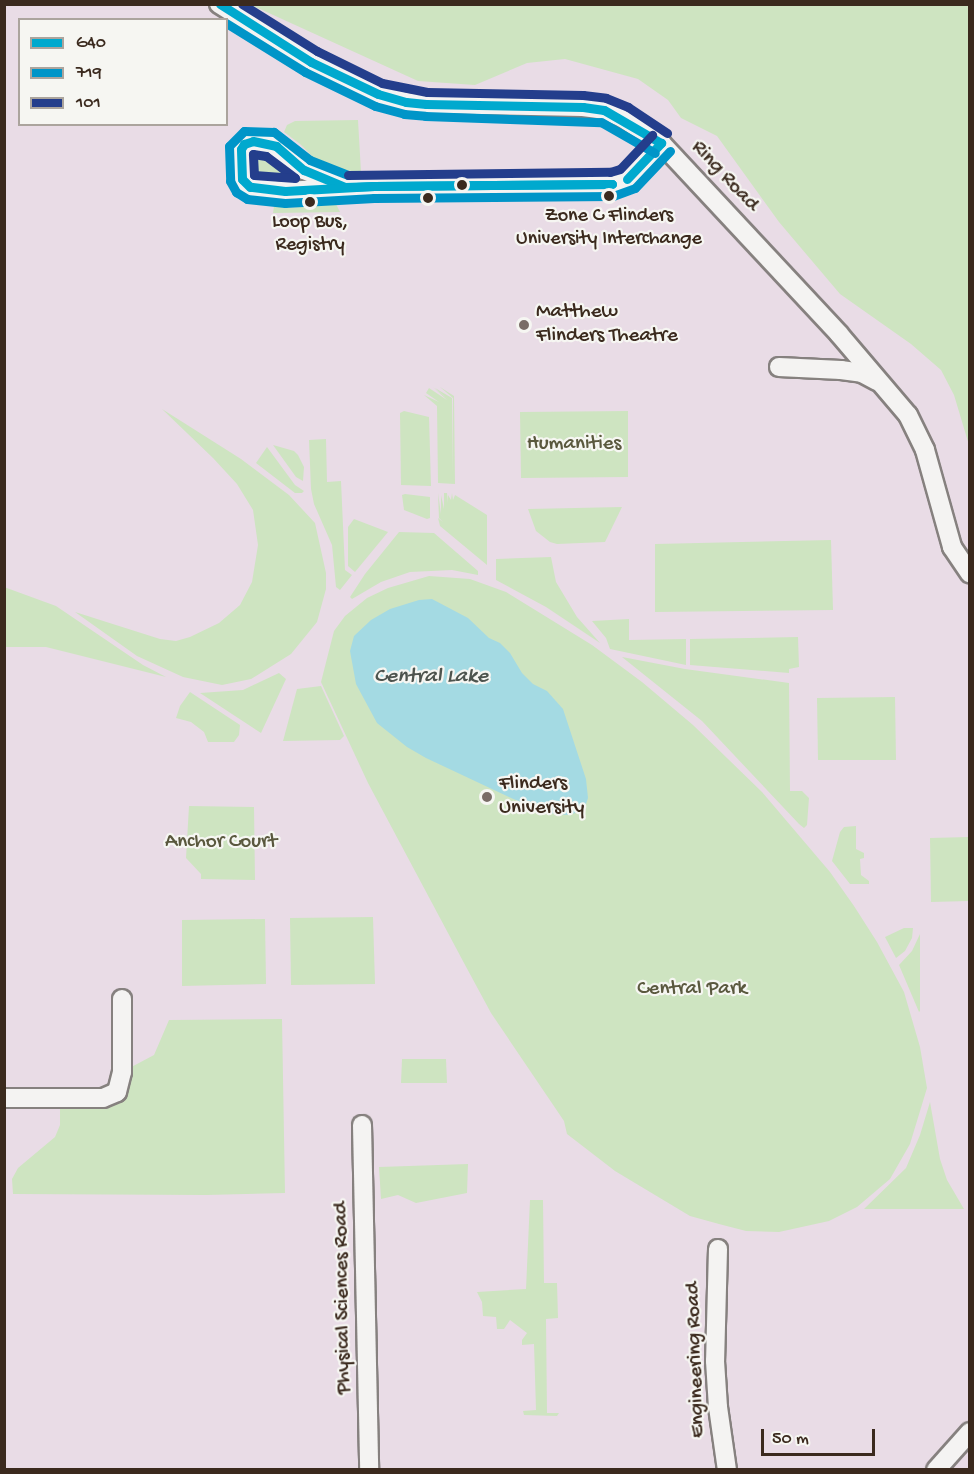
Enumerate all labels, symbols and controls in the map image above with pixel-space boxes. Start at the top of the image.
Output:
legend [18,18,228,126]
text: G40 [76,33,106,54]
text: 719 [76,63,102,84]
text: 101 [76,93,101,114]
street label: Ring Road [685,136,763,218]
unlabelled marker [456,179,468,191]
marker: Zone C Flinders University Interchange [603,190,615,202]
unlabelled marker [422,192,434,204]
marker: Loop Bus, Registry [304,196,316,208]
place label: Zone C Flinders University Interchange [516,205,702,252]
place label: Loop Bus, Registry [272,211,348,258]
place label: Matthew Flinders Theatre [536,300,678,350]
marker: Matthew Flinders Theatre [517,318,531,332]
park label: Humanities [527,432,621,458]
water label: Central Lake [374,665,488,691]
place label: Flinders University [499,772,584,822]
marker: Flinders University [480,790,494,804]
park label: Anchor Court [165,830,277,856]
park label: Central Park [637,977,747,1003]
street label: Physical Sciences Road [330,1201,358,1395]
street label: Engineering Road [682,1282,712,1438]
scale bar [764,1417,878,1455]
text: 50 m [772,1429,809,1450]

